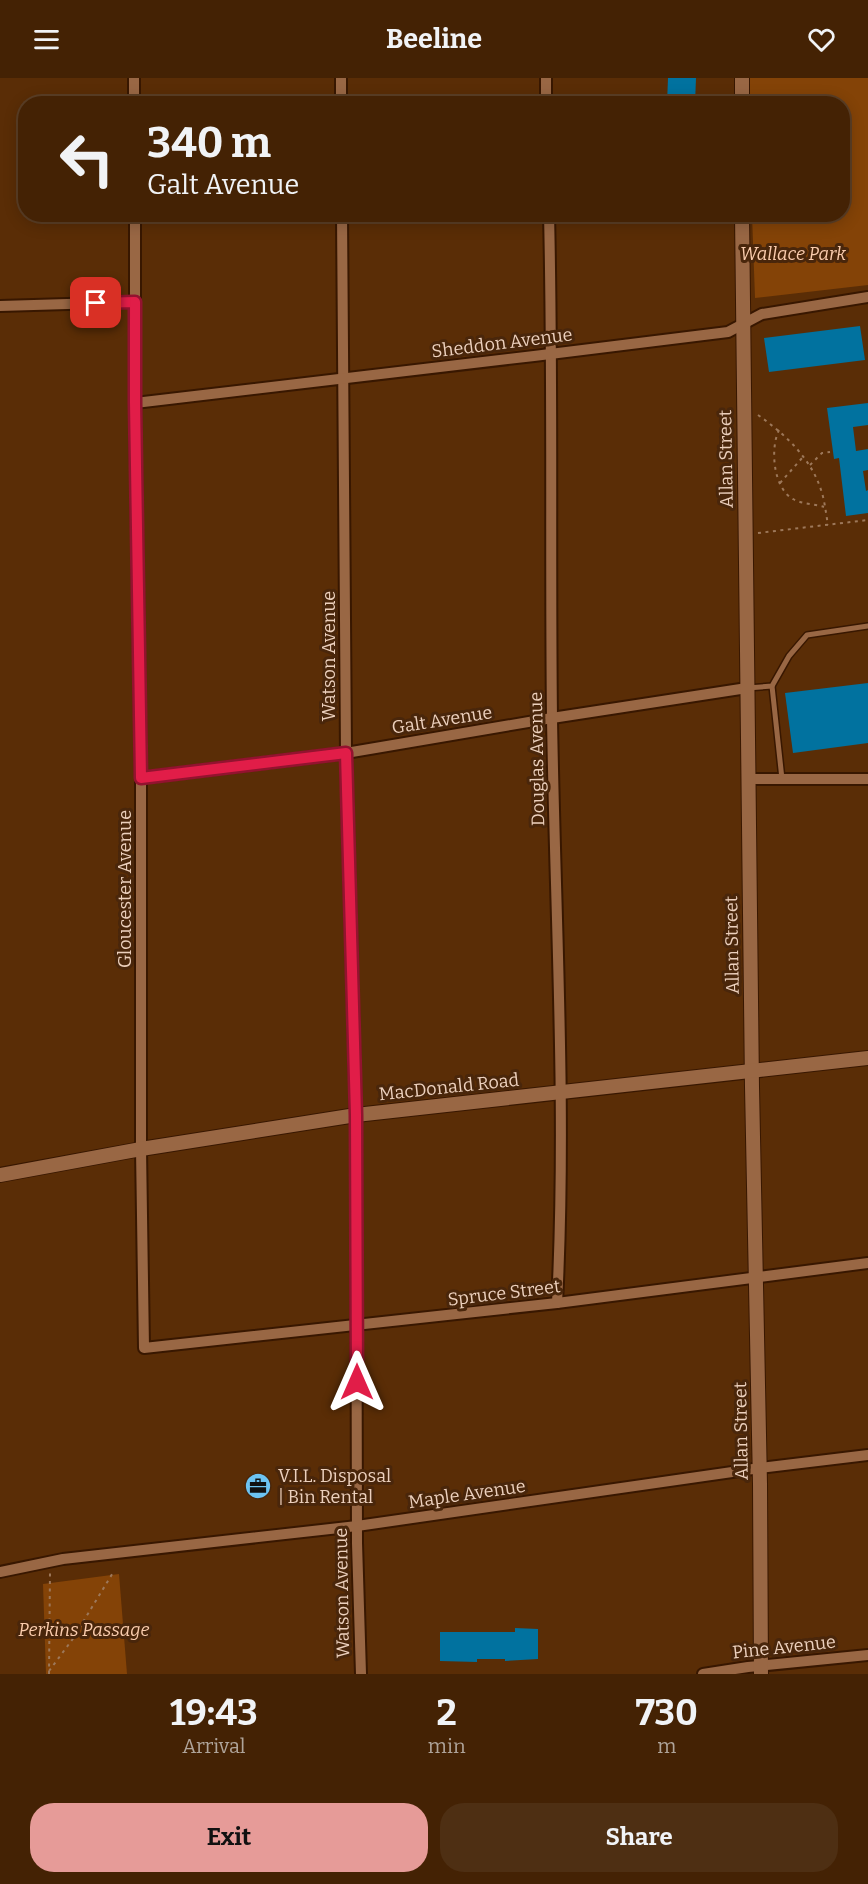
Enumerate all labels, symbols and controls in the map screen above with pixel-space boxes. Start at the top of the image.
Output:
icon: menu [30,23,63,56]
text: Beeline [386,23,482,55]
icon: heart [805,23,838,56]
text: 340 m [147,118,271,168]
icon: left [48,120,126,198]
text: Galt Avenue [147,169,299,201]
park label: Wallace Park [740,243,846,265]
pin [70,277,121,328]
icon: arrive [79,286,112,319]
street label: Sheddon Avenue [430,323,574,363]
street label: Allan Street [714,409,738,508]
street label: Watson Avenue [318,591,340,721]
street label: Douglas Avenue [525,692,549,826]
street label: Galt Avenue [390,701,494,739]
street label: Gloucester Avenue [114,810,136,968]
street label: Allan Street [720,895,744,994]
street label: MacDonald Road [378,1069,521,1105]
street label: Spruce Street [447,1275,562,1311]
position arrow [325,1350,389,1414]
street label: Allan Street [729,1381,753,1480]
place label: V.I.L. Disposal | Bin Rental [278,1465,391,1508]
office icon: V.I.L. Disposal | Bin Rental [243,1471,273,1501]
street label: Maple Avenue [407,1475,527,1513]
street label: Watson Avenue [330,1528,354,1658]
park label: Perkins Passage [18,1619,150,1641]
street label: Pine Avenue [731,1631,837,1663]
text: 19:43 [170,1691,258,1735]
text: 2 [437,1691,457,1735]
text: 730 [636,1691,698,1735]
text: Arrival [182,1734,246,1758]
text: min [428,1734,466,1758]
text: m [657,1734,676,1758]
button: Exit [30,1803,428,1872]
button: Share [440,1803,838,1872]

